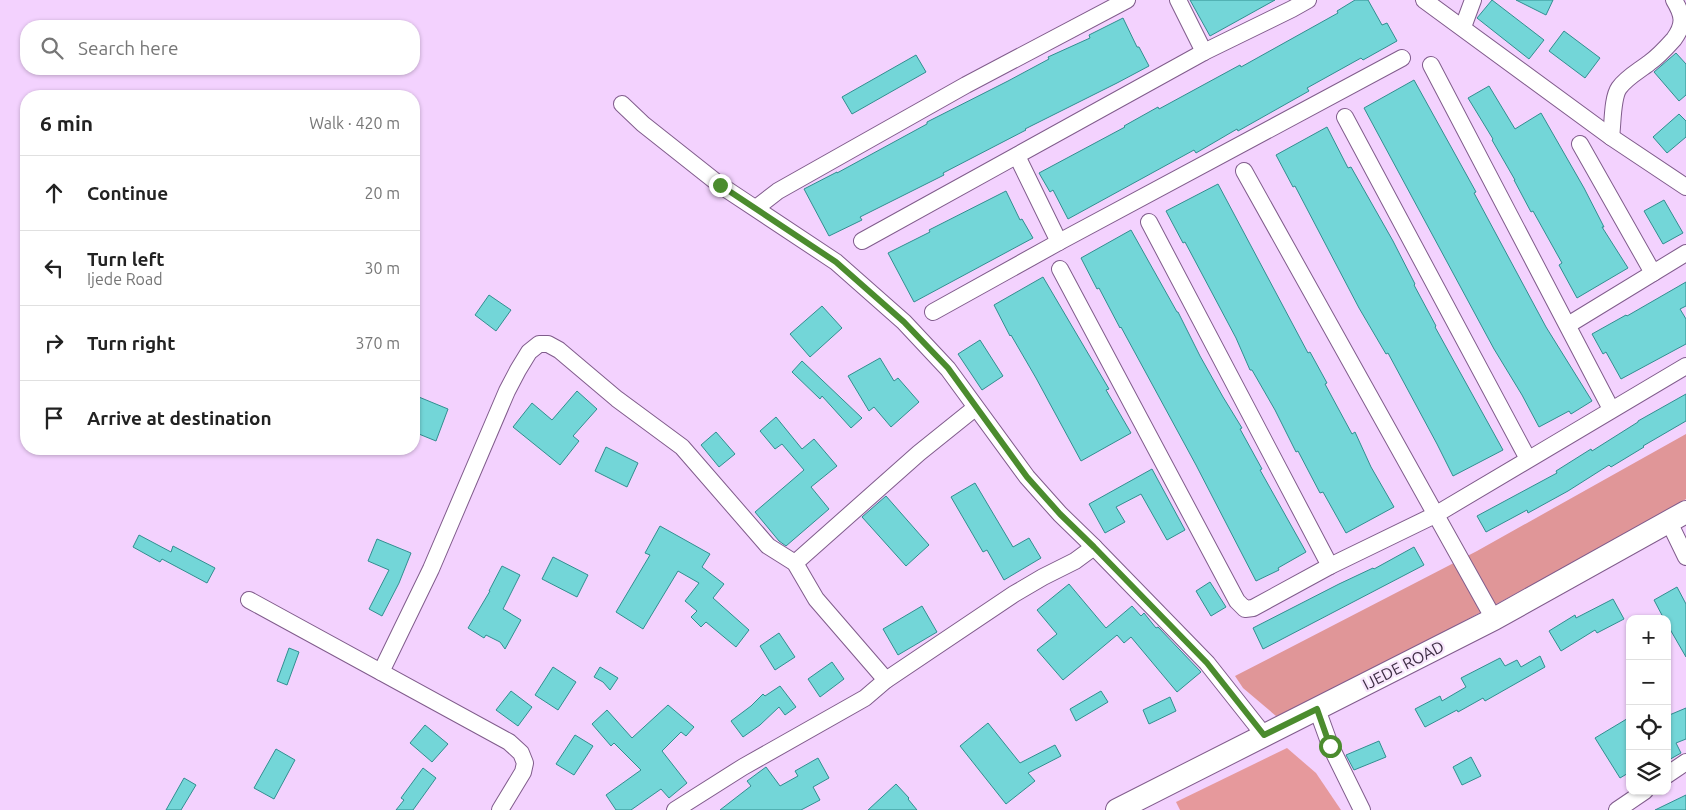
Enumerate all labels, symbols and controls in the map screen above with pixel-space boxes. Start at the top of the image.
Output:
search box [20,20,420,75]
icon: search [38,34,66,62]
text: Search here [78,37,178,59]
text: 6 min [40,111,93,135]
text: Walk · 420 m [309,114,400,132]
route end [709,174,732,197]
icon: ahead [40,179,68,207]
text: Continue [87,182,168,204]
text: 20 m [364,184,400,202]
text: Turn left [87,248,165,270]
icon: left [40,254,68,282]
text: 30 m [364,259,400,277]
text: Ijede Road [87,270,163,288]
icon: right [40,329,68,357]
text: Turn right [87,332,175,354]
text: 370 m [355,334,400,352]
icon: arrive [40,404,68,432]
text: Arrive at destination [87,407,272,429]
map controls [1626,615,1671,795]
button: + [1626,615,1671,660]
street label: IJEDE ROAD [1359,637,1447,693]
button: − [1626,660,1671,705]
button: locate [1626,705,1671,750]
route start [1319,735,1342,758]
button: layers [1626,750,1671,795]

